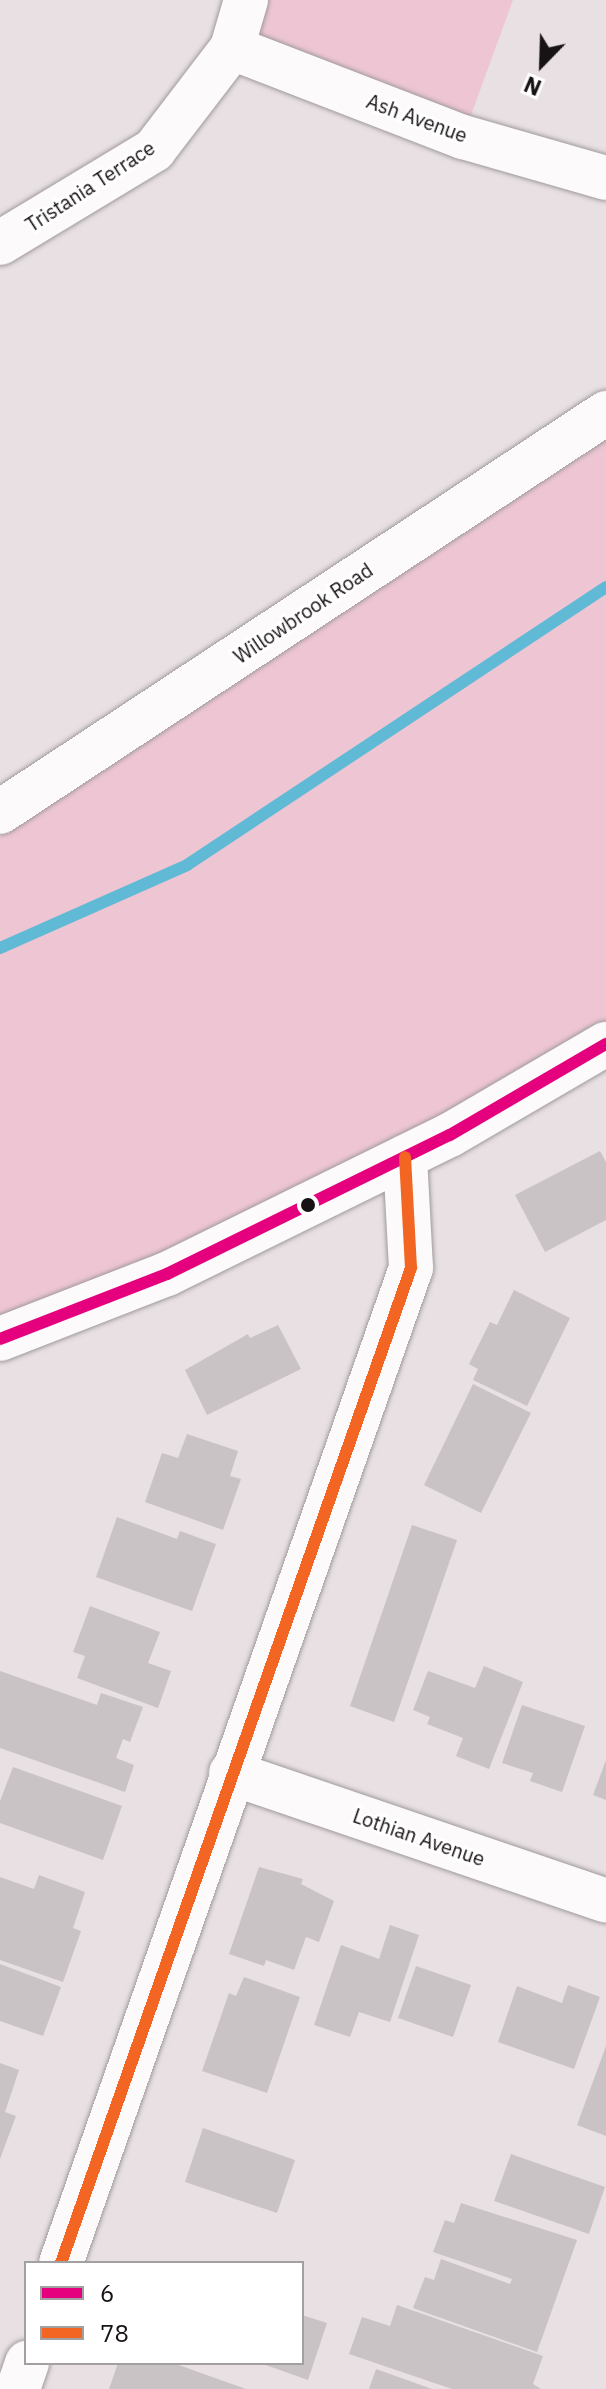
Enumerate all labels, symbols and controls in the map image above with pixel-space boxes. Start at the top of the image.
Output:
north arrow [502,24,582,104]
text: N [519,70,545,103]
street label: Ash Avenue [363,89,471,147]
street label: Tristania Terrace [21,135,159,237]
street label: Willowbrook Road [229,558,377,668]
unlabelled marker [300,1197,316,1213]
street label: Lothian Avenue [350,1803,488,1871]
legend [24,2261,304,2365]
text: 6 [100,2277,114,2309]
text: 78 [100,2317,129,2349]

